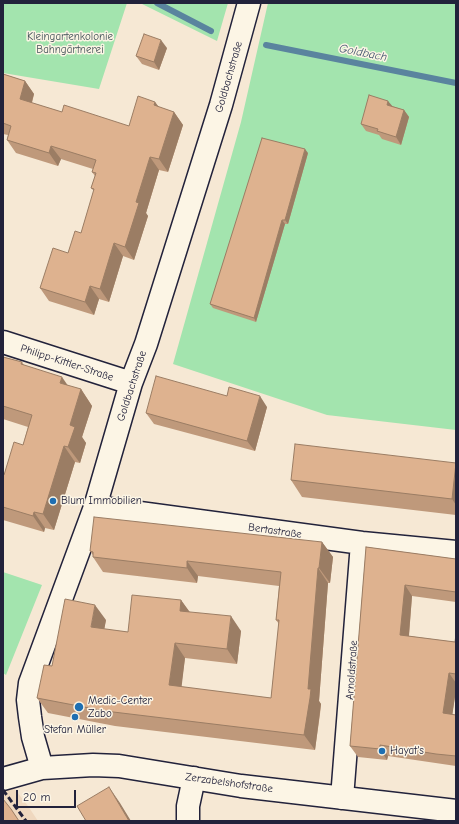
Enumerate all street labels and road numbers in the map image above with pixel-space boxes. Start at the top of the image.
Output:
street label: Goldbachstraße [213,40,245,114]
street label: Philipp-Kittler-Straße [19,342,115,384]
street label: Goldbachstraße [114,349,150,423]
street label: Bertastraße [247,521,303,541]
street label: Arnoldstraße [343,640,361,700]
street label: Zerzabelshofstraße [184,770,274,796]

